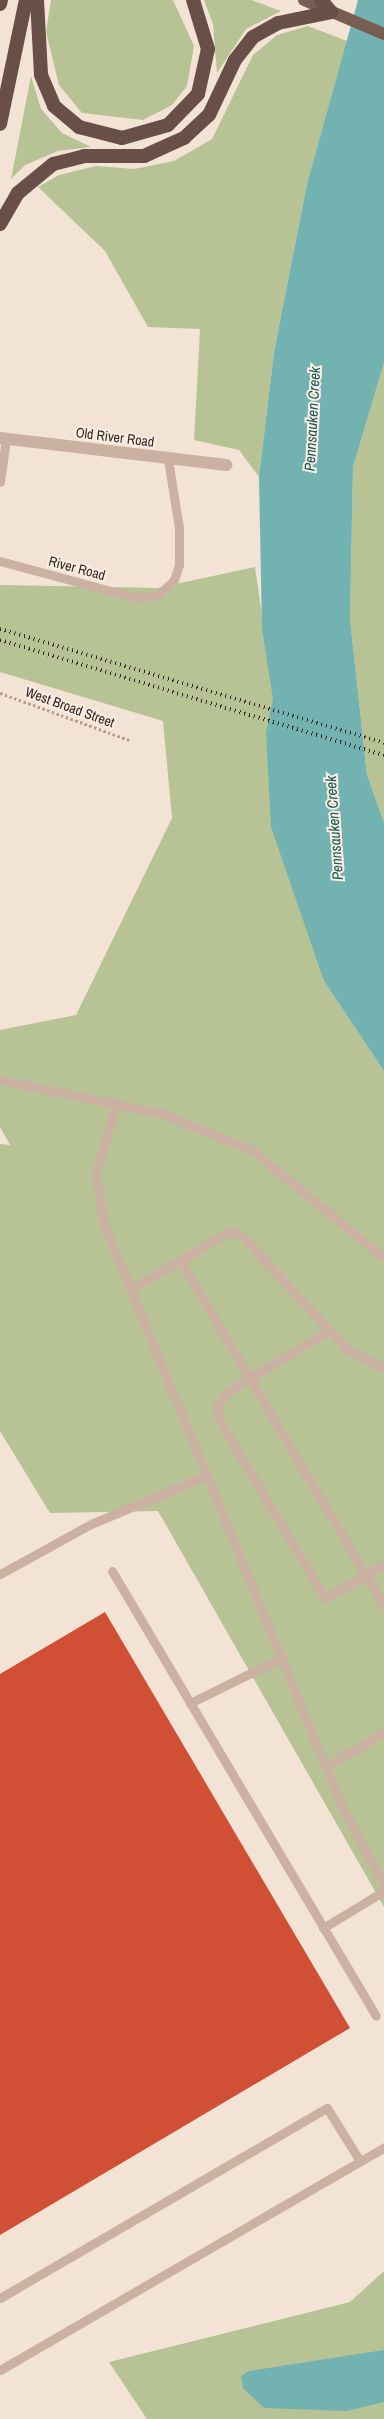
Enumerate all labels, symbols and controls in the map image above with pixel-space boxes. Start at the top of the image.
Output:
water label: Pennsauken Creek [300,366,324,472]
street label: Old River Road [75,424,155,450]
street label: River Road [47,552,107,584]
street label: West Broad Street [23,683,117,731]
water label: Pennsauken Creek [321,775,347,881]

